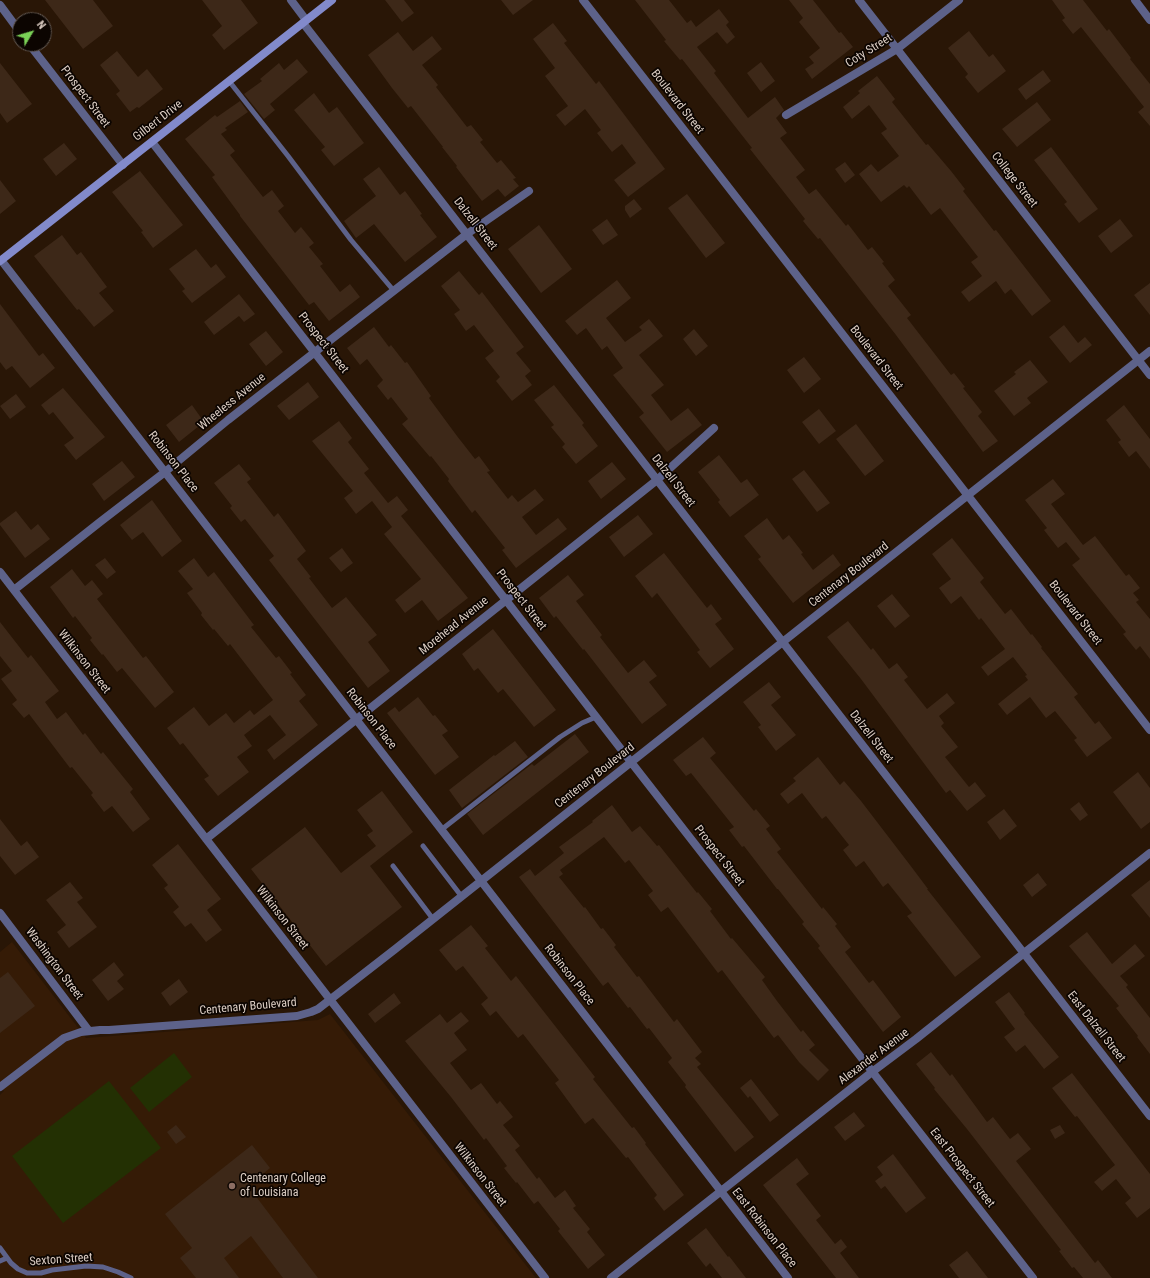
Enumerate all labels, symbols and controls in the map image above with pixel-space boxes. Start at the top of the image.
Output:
north arrow [12,12,52,52]
text: N [34,18,48,32]
street label: Coty Street [843,31,895,71]
street label: Prospect Street [57,63,113,131]
street label: Boulevard Street [647,67,707,137]
street label: Gilbert Drive [131,97,185,145]
street label: College Street [988,149,1040,211]
street label: Dalzell Street [450,195,500,253]
street label: Prospect Street [295,310,351,376]
street label: Boulevard Street [846,323,906,393]
street label: Wheeless Avenue [195,370,269,434]
street label: Robinson Place [145,429,201,495]
street label: Dalzell Street [648,452,698,510]
street label: Centenary Boulevard [806,539,892,611]
street label: Prospect Street [493,567,549,633]
street label: Boulevard Street [1045,578,1105,648]
street label: Morehead Avenue [417,594,491,658]
street label: Wilkinson Street [55,627,113,697]
street label: Robinson Place [343,686,399,752]
street label: Dalzell Street [846,708,896,766]
street label: Centenary Boulevard [552,740,638,812]
street label: Prospect Street [691,823,747,889]
street label: Wilkinson Street [253,883,311,953]
street label: Washington Street [22,925,86,1003]
street label: Robinson Place [541,942,597,1008]
street label: East Dalzell Street [1064,989,1128,1065]
street label: Centenary Boulevard [199,996,297,1018]
street label: Alexander Avenue [836,1026,912,1088]
street label: East Prospect Street [927,1125,997,1211]
street label: Wilkinson Street [451,1140,509,1210]
place label: Centenary College of Louisiana [240,1172,326,1200]
marker: Centenary College of Louisiana [227,1181,237,1191]
street label: East Robinson Place [729,1185,799,1271]
street label: Sexton Street [29,1251,93,1269]

